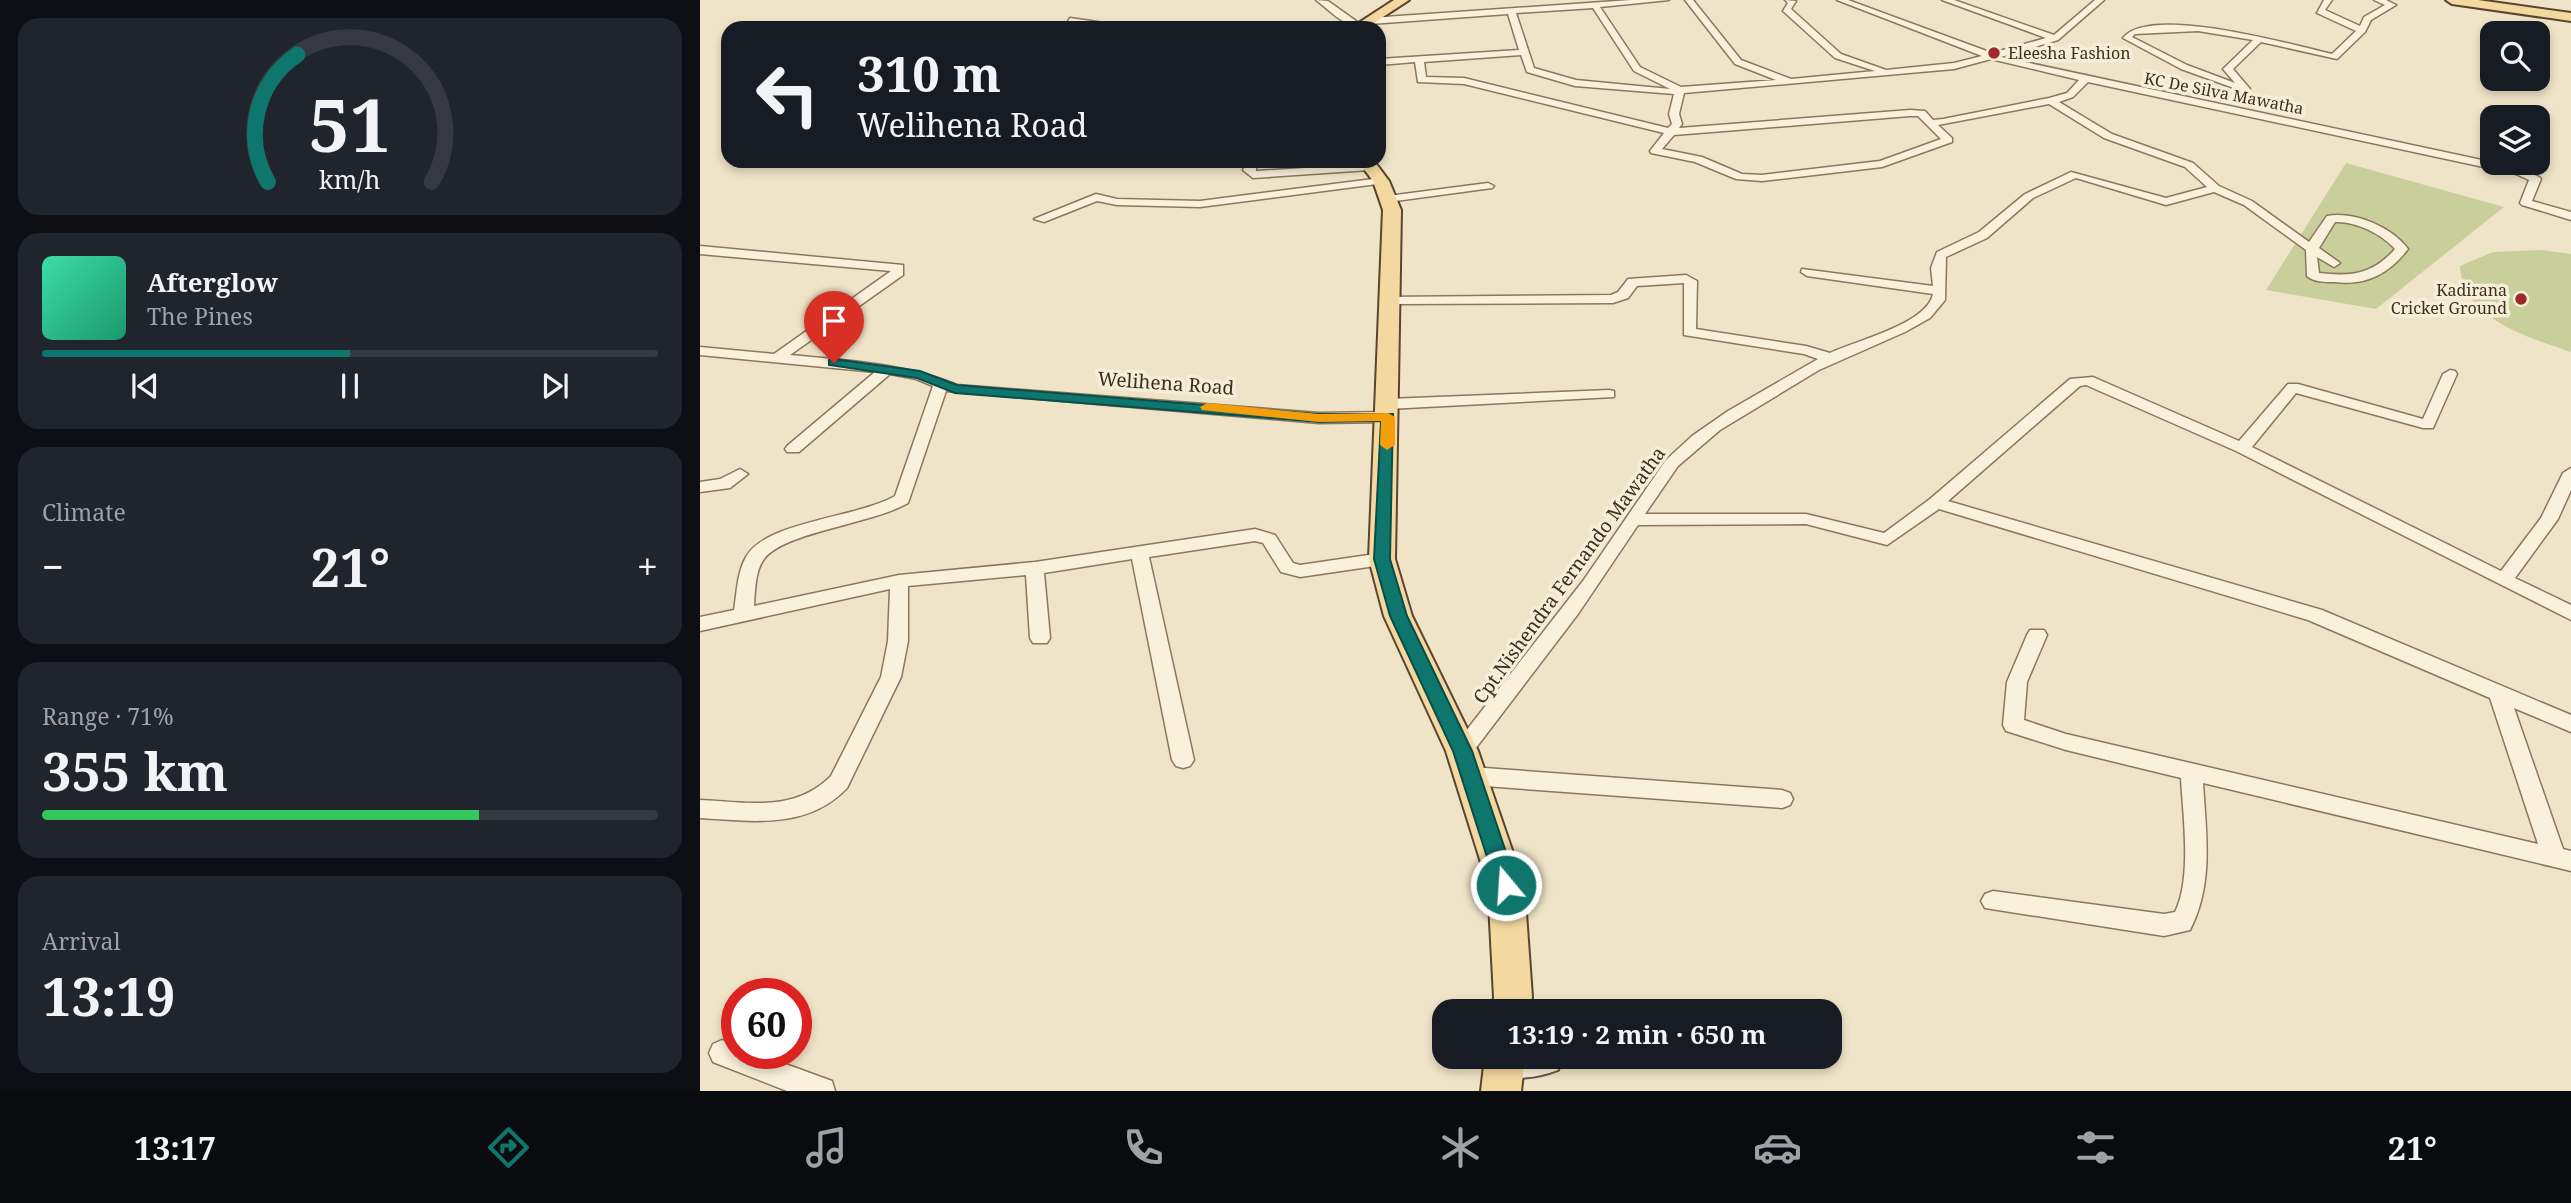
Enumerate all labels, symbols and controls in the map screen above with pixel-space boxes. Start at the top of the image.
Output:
map controls [2480,21,2550,175]
button: search [2480,21,2550,91]
text: 310 m [857,40,1001,106]
place label: Eleesha Fashion [2008,42,2130,64]
marker: Eleesha Fashion [1986,45,2002,61]
icon: left [742,49,833,140]
street label: KC De Silva Mawatha [2142,67,2306,119]
text: 51 [309,75,391,174]
text: Welihena Road [857,103,1087,146]
button: layers [2480,105,2550,175]
text: km/h [319,162,381,196]
text: Afterglow [147,264,278,300]
place label: Kadirana Cricket Ground [2391,279,2507,319]
pin [804,291,864,363]
marker: Kadirana Cricket Ground [2513,291,2529,307]
text: The Pines [147,300,253,332]
icon: arrive [815,302,853,340]
street label: Welihena Road [1097,365,1235,401]
icon: previous [126,367,164,405]
icon: pause [331,367,369,405]
icon: next [536,367,574,405]
street label: Cpt.Nishendra Fernando Mawatha [1467,441,1671,709]
text: Climate [42,496,126,528]
text: 21° [311,531,390,602]
text: − [42,540,64,592]
text: + [637,540,658,592]
text: Range · 71% [42,700,174,732]
text: 355 km [42,735,228,806]
position arrow [1469,848,1543,922]
text: Arrival [42,925,121,957]
text: 13:19 [42,960,175,1031]
speed limit sign: 60 [721,978,812,1069]
text: 13:19 · 2 min · 650 m [1507,1016,1767,1052]
icon: directions [484,1123,533,1172]
icon: music [802,1123,851,1172]
icon: phone [1119,1123,1168,1172]
icon: climate [1436,1123,1485,1172]
icon: car [1753,1123,1802,1172]
icon: filters [2071,1123,2120,1172]
text: 13:17 [134,1126,216,1169]
text: 21° [2388,1126,2437,1169]

